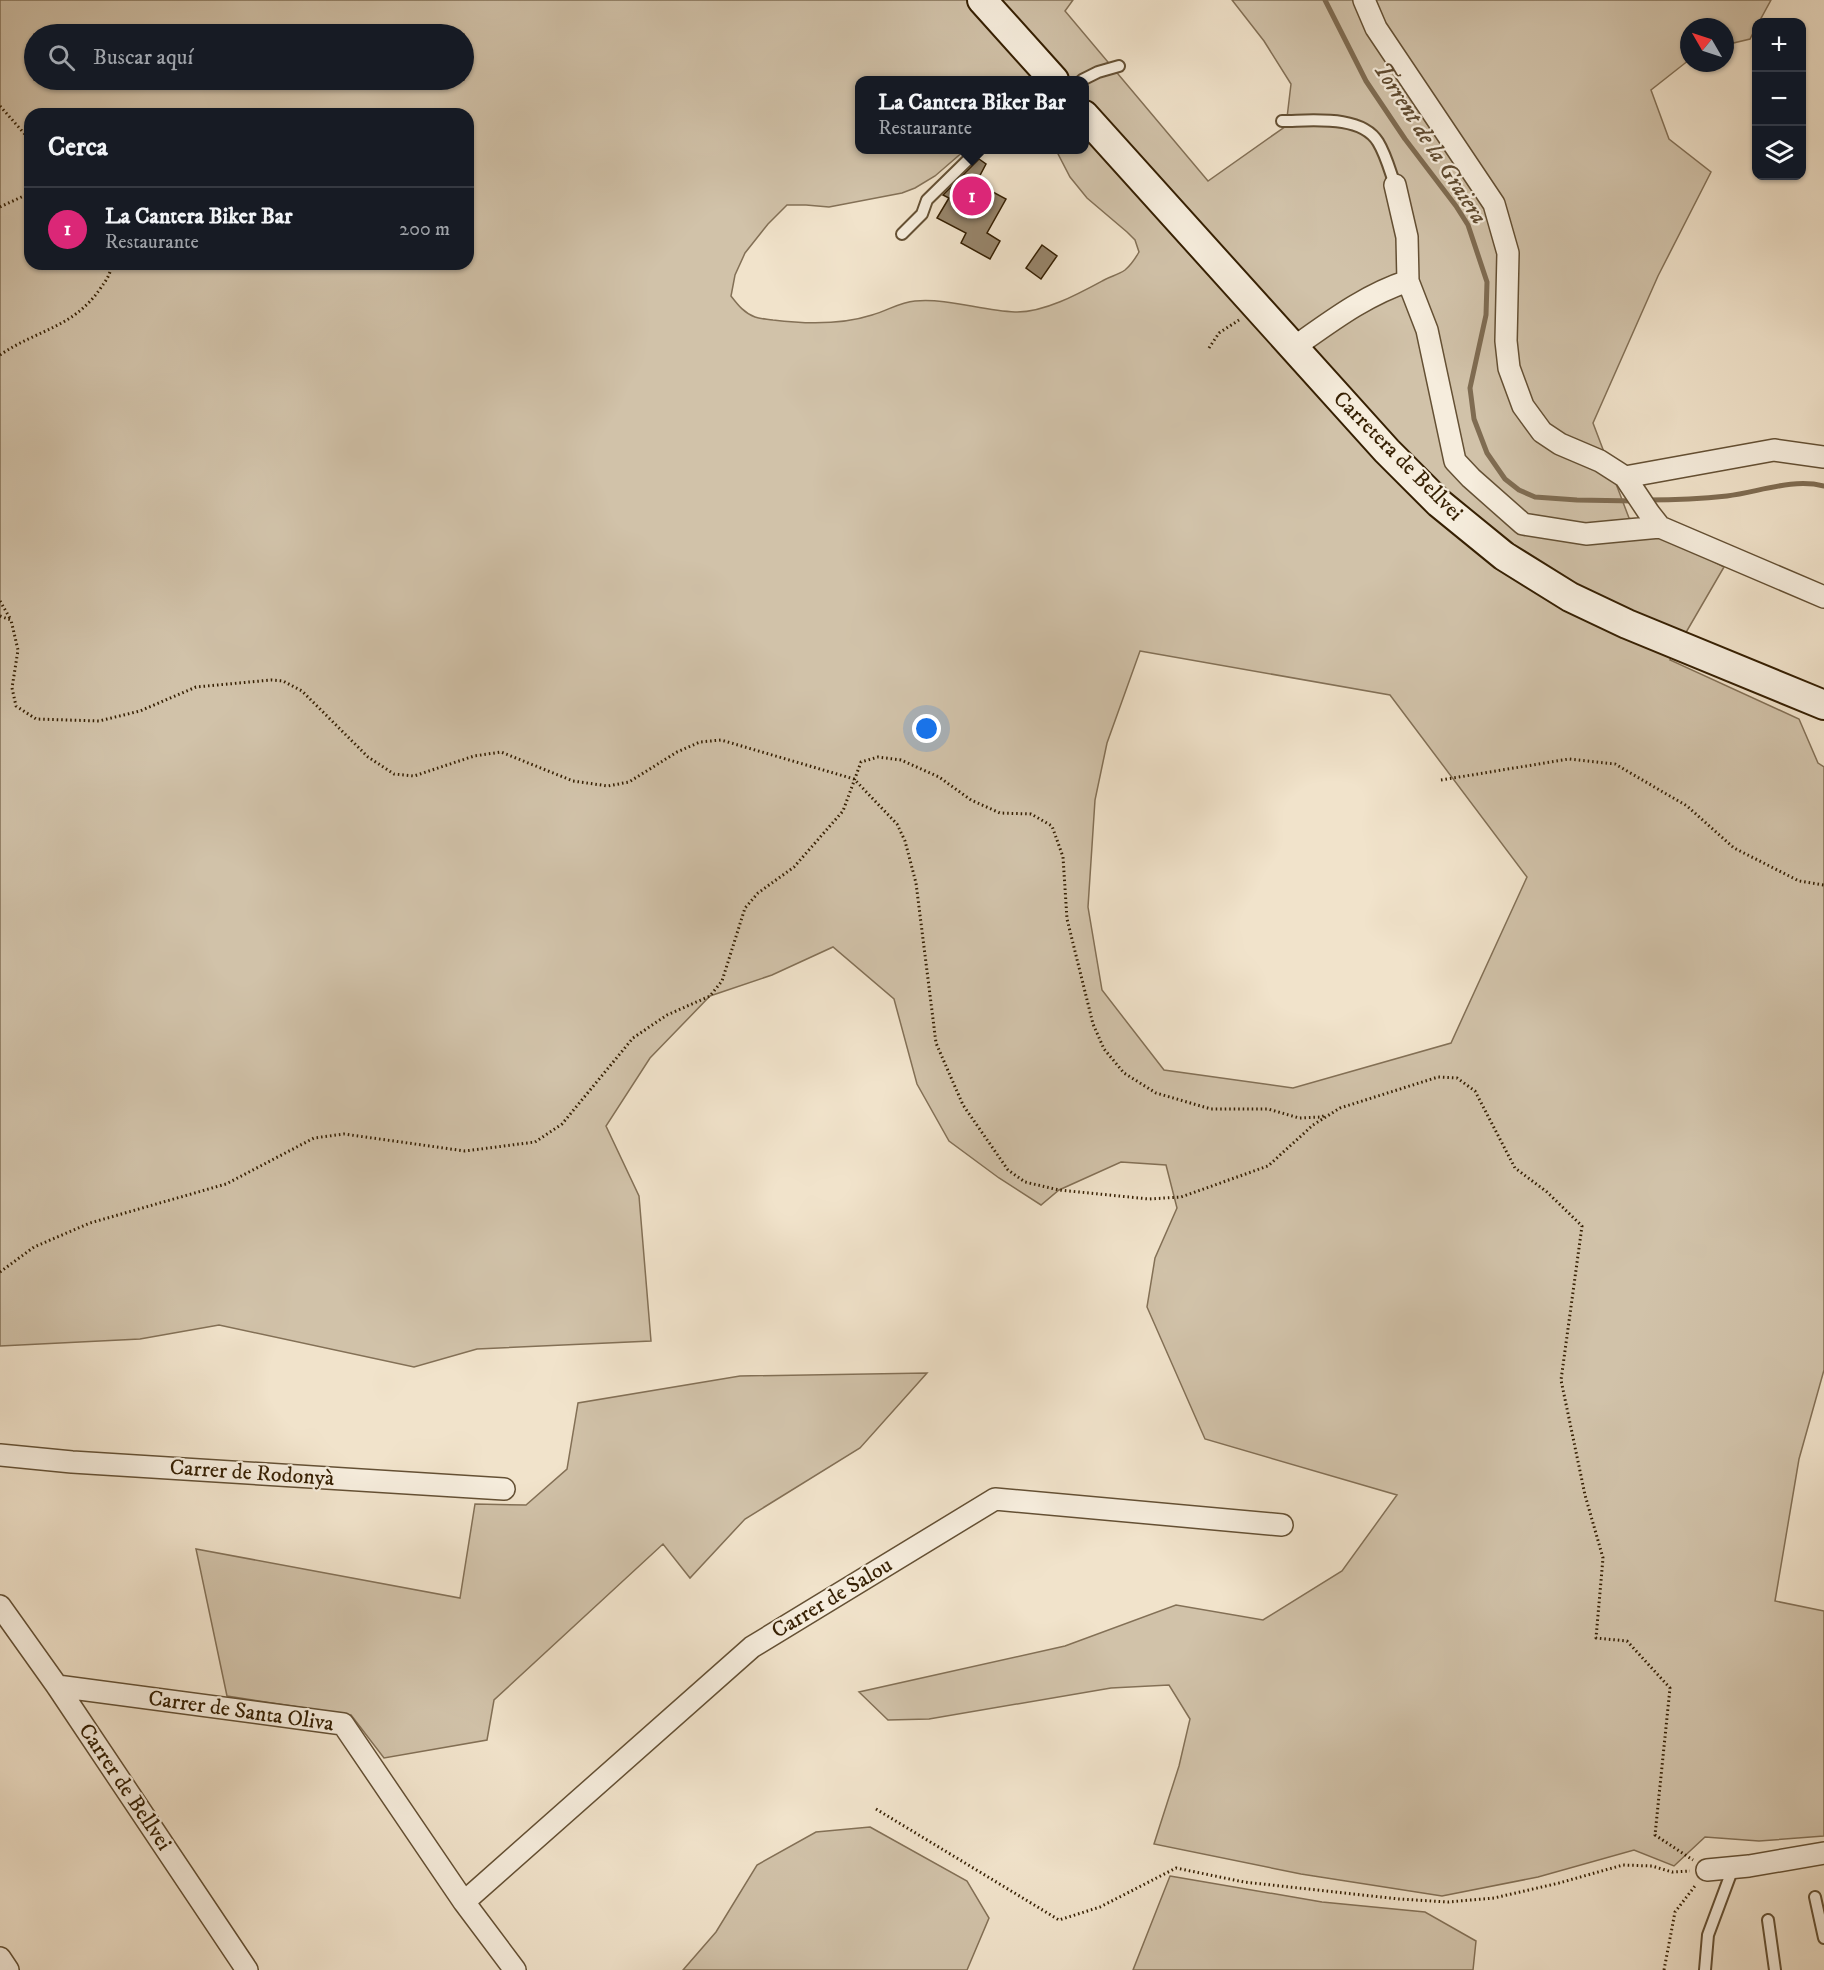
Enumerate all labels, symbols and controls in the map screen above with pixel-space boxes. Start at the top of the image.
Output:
north arrow [1680,18,1734,72]
map controls [1752,18,1806,180]
button: + [1752,18,1806,72]
search box [24,24,474,90]
icon: search [45,41,78,74]
text: Buscar aquí [93,44,193,71]
water label: Torrent de la Graiera [1366,56,1494,230]
button: − [1752,72,1806,126]
popup [855,76,1089,154]
text: La Cantera Biker Bar [878,89,1066,116]
text: Restaurante [878,116,972,141]
button: layers [1752,126,1806,180]
text: Cerca [48,131,108,164]
pin: 1 [952,174,992,218]
text: La Cantera Biker Bar [105,203,292,230]
text: 1 [64,217,71,242]
text: 200 m [399,217,450,242]
text: Restaurante [105,230,199,255]
street label: Carretera de Bellvei [1327,385,1469,527]
your location [912,714,941,743]
street label: Carrer de Rodonyà [169,1454,336,1492]
street label: Carrer de Salou [767,1551,897,1645]
street label: Carrer de Santa Oliva [146,1685,336,1737]
street label: Carrer de Bellvei [73,1718,177,1856]

